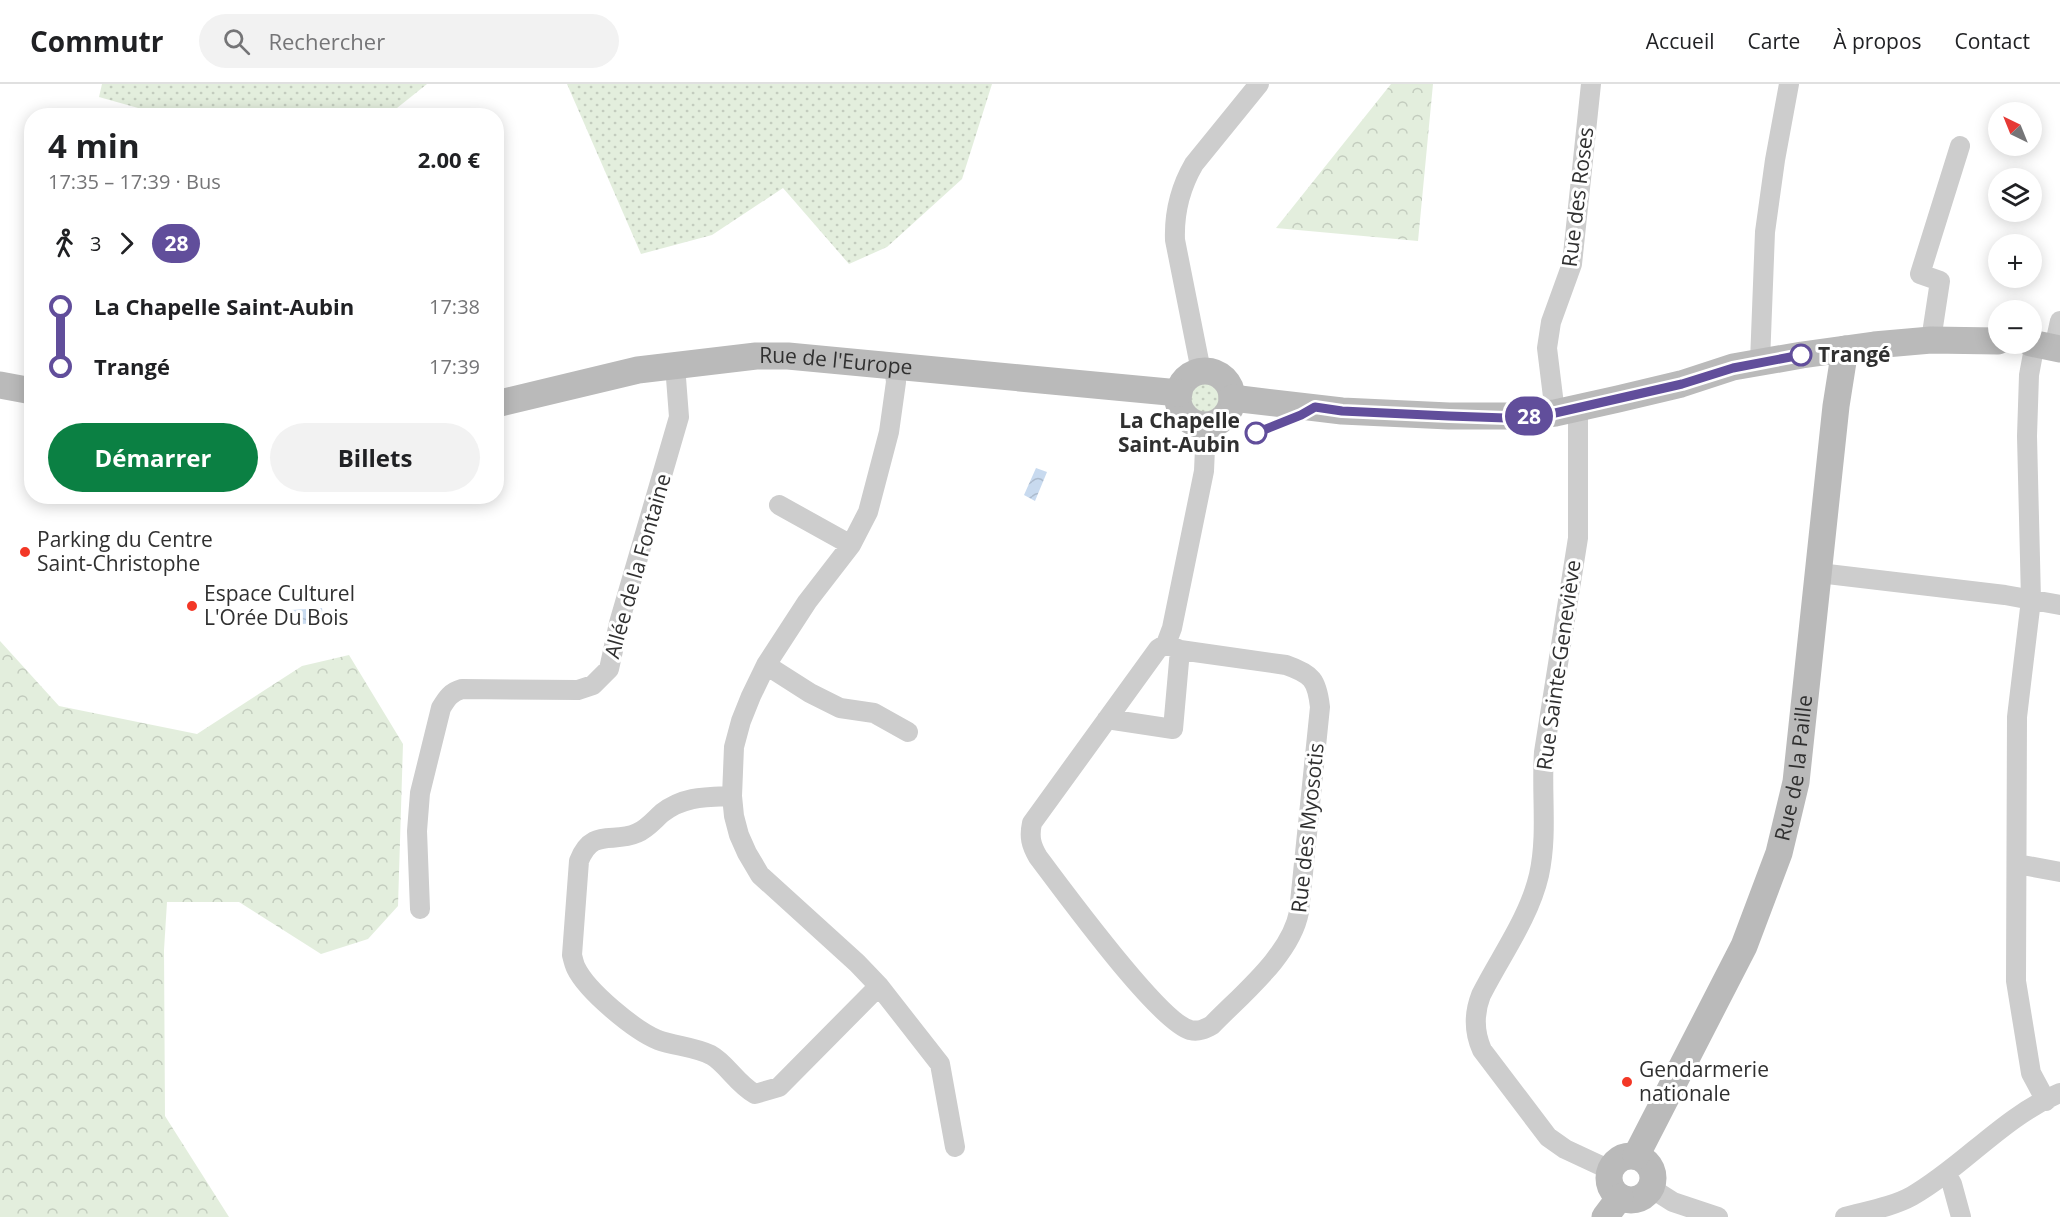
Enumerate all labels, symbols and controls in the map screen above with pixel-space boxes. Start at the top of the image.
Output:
search box [199,14,619,68]
text: Commutr [30,22,163,60]
icon: search [220,25,253,58]
text: Rechercher [268,26,385,56]
text: Accueil [1646,27,1714,55]
text: Carte [1747,27,1800,55]
text: À propos [1833,27,1922,55]
text: Contact [1955,27,2030,55]
north arrow [1988,102,2042,156]
map controls [1988,102,2042,354]
text: 4 min [48,123,140,168]
street label: Rue des Roses [1555,125,1599,268]
text: 2.00 € [418,144,480,174]
text: 17:35 – 17:39 · Bus [48,168,221,195]
button: layers [1988,168,2042,222]
icon: walk [48,227,81,260]
icon: forward [110,227,143,260]
text: 28 [164,229,188,257]
text: 3 [90,230,101,257]
button: + [1988,234,2042,288]
text: La Chapelle Saint-Aubin [94,291,354,321]
text: 17:38 [429,293,480,320]
button: − [1988,300,2042,354]
place label: Trangé [1818,340,1890,368]
street label: Rue de l'Europe [759,341,914,381]
marker: Trangé [1790,344,1812,366]
text: Trangé [94,351,170,381]
text: 17:39 [429,353,480,380]
line badge: 28 [1502,396,1556,436]
text: 28 [1517,402,1541,430]
place label: La Chapelle Saint-Aubin [1118,406,1240,458]
marker: La Chapelle Saint-Aubin [1245,422,1267,444]
button: Démarrer [48,423,258,492]
button: Billets [270,423,480,492]
street label: Allée de la Fontaine [597,470,677,661]
place label: Parking du Centre Saint-Christophe [37,525,213,577]
marker: Parking du Centre Saint-Christophe [18,545,32,559]
street label: Rue Sainte-Geneviève [1529,558,1587,772]
place label: Espace Culturel L'Orée Du Bois [204,579,355,631]
marker: Espace Culturel L'Orée Du Bois [185,599,199,613]
street label: Rue de la Paille [1767,694,1818,844]
street label: Rue des Myosotis [1284,742,1330,914]
place label: Gendarmerie nationale [1639,1055,1769,1107]
marker: Gendarmerie nationale [1620,1075,1634,1089]

